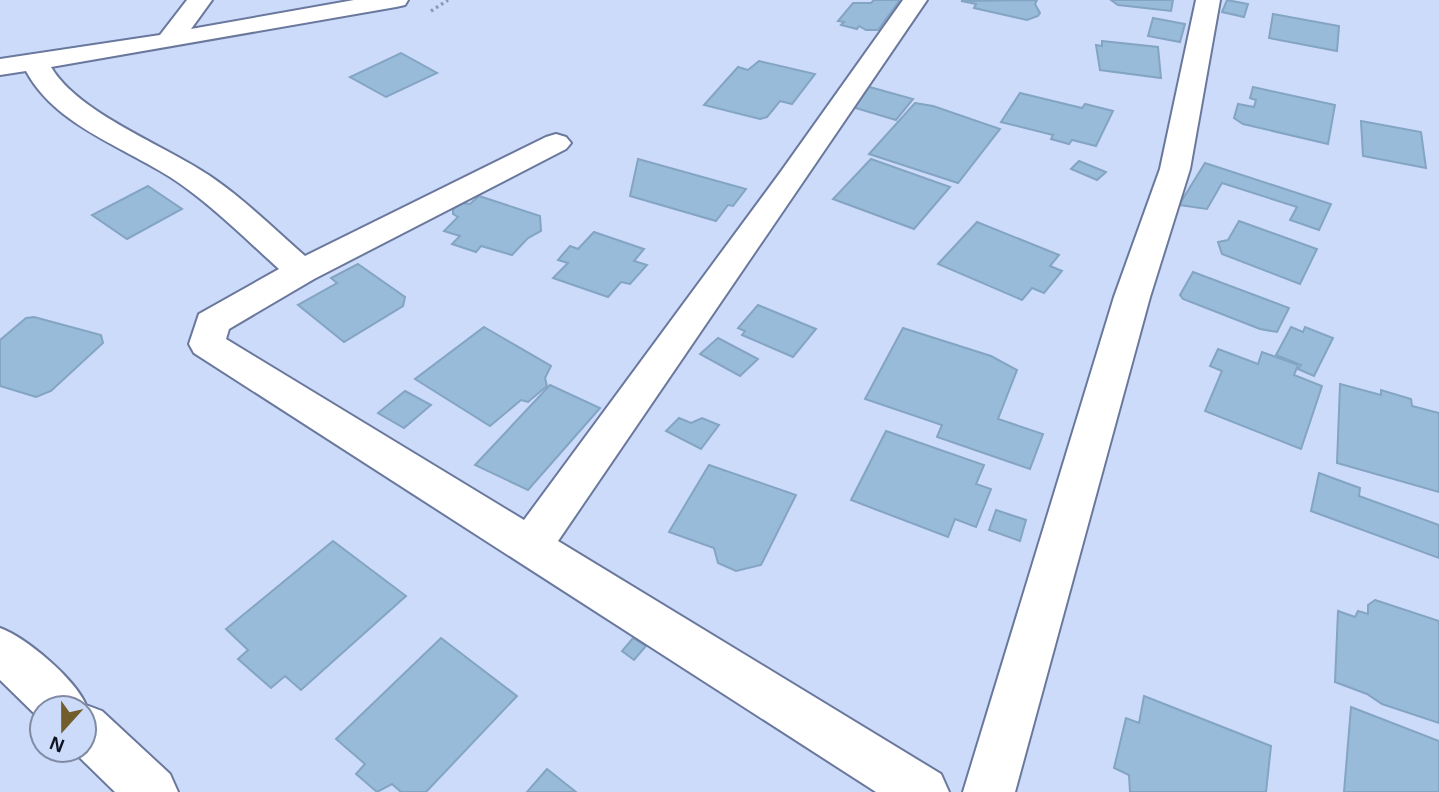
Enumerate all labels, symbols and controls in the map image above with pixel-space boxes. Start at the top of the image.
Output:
north arrow [28,694,98,764]
text: N [47,732,67,757]

